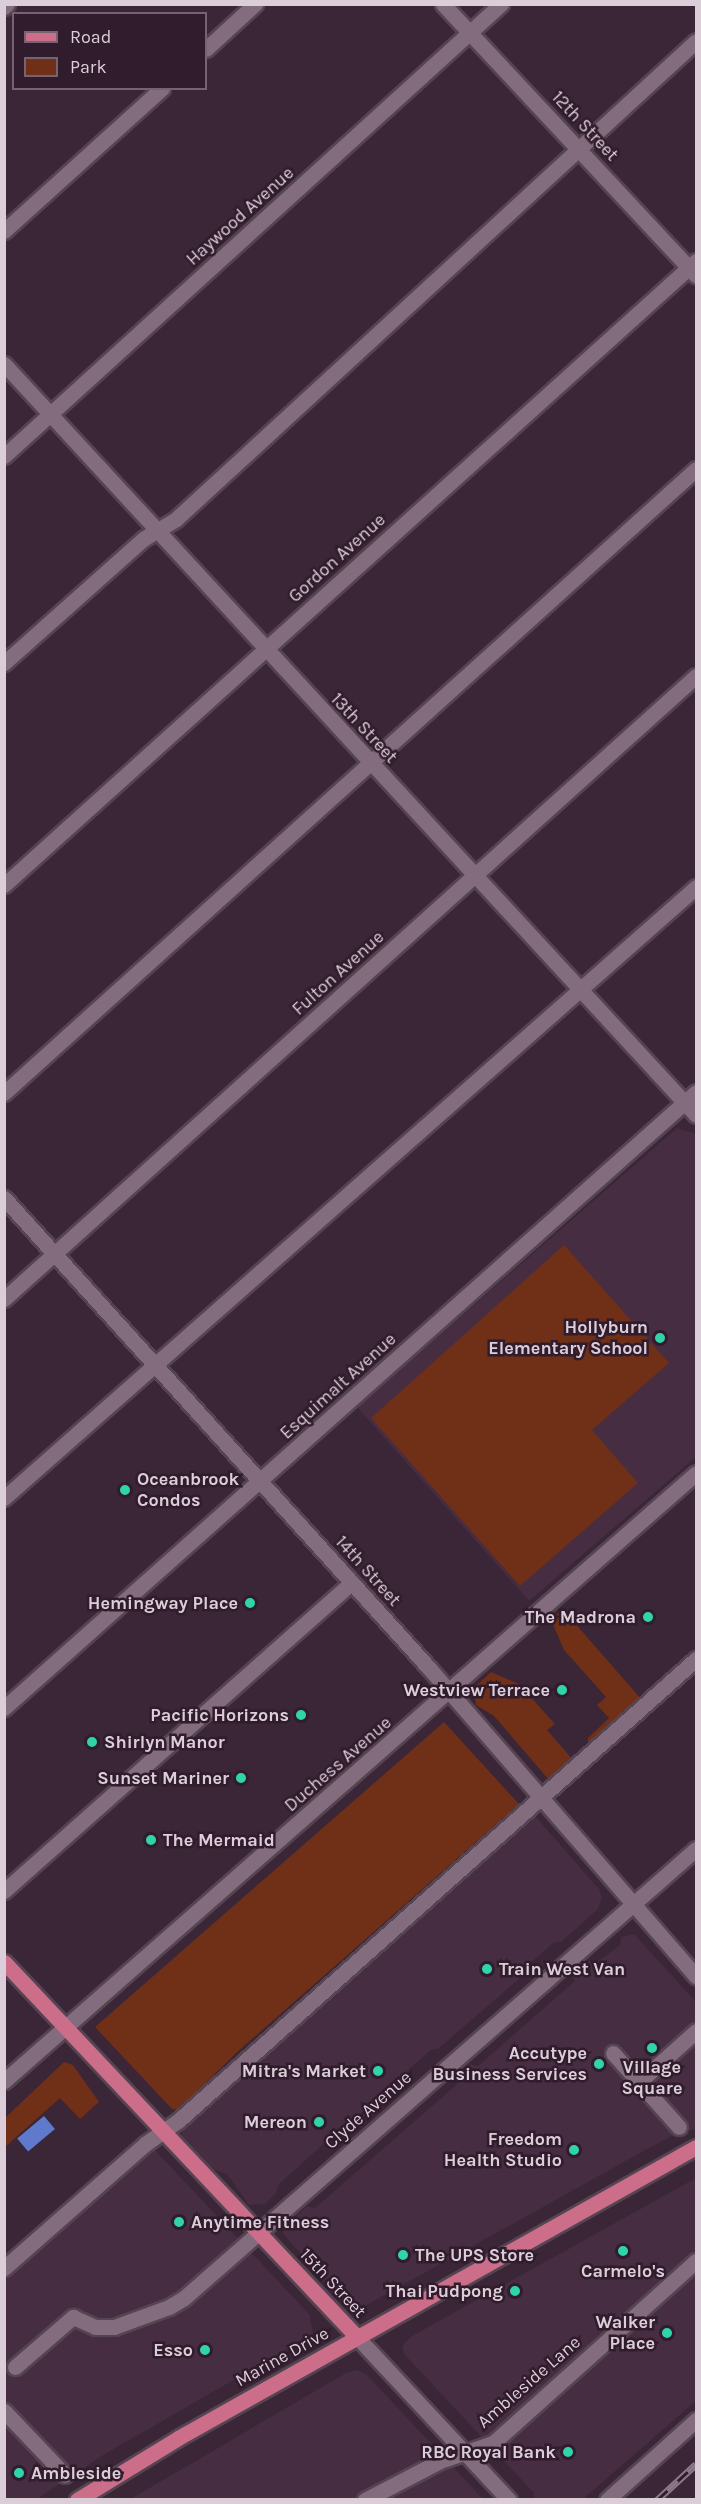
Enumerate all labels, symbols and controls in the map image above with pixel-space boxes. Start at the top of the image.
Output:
legend [12,12,207,90]
text: Road [70,26,111,48]
text: Park [70,56,107,78]
street label: 12th Street [547,87,623,165]
street label: Haywood Avenue [182,162,298,270]
street label: Gordon Avenue [284,509,390,607]
street label: 13th Street [326,688,402,768]
street label: Fulton Avenue [288,926,388,1020]
place label: Hollyburn Elementary School [488,1317,648,1360]
street label: Esquimalt Avenue [276,1328,400,1444]
marker: Hollyburn Elementary School [653,1331,667,1345]
place label: Oceanbrook Condos [137,1469,239,1512]
marker: Oceanbrook Condos [118,1483,132,1497]
street label: 14th Street [331,1531,405,1611]
place label: Hemingway Place [88,1592,238,1614]
marker: Hemingway Place [243,1596,257,1610]
place label: The Madrona [525,1606,636,1628]
marker: The Madrona [641,1610,655,1624]
place label: Westview Terrace [403,1679,550,1701]
marker: Westview Terrace [555,1683,569,1697]
place label: Pacific Horizons [150,1704,289,1726]
marker: Pacific Horizons [294,1708,308,1722]
street label: Duchess Avenue [280,1712,396,1816]
place label: Shirlyn Manor [104,1731,225,1753]
marker: Shirlyn Manor [85,1735,99,1749]
place label: Sunset Mariner [97,1767,229,1789]
marker: Sunset Mariner [234,1771,248,1785]
place label: The Mermaid [163,1829,275,1851]
marker: The Mermaid [144,1833,158,1847]
place label: Train West Van [499,1958,625,1980]
marker: Train West Van [480,1962,494,1976]
marker: Village Square [645,2041,659,2055]
place label: Accutype Business Services [432,2043,587,2086]
marker: Accutype Business Services [592,2057,606,2071]
place label: Village Square [622,2057,682,2100]
place label: Mitra's Market [242,2060,366,2082]
marker: Mitra's Market [371,2064,385,2078]
street label: Clyde Avenue [320,2066,416,2154]
place label: Mereon [244,2111,307,2133]
marker: Mereon [312,2115,326,2129]
place label: Freedom Health Studio [444,2129,562,2172]
marker: Freedom Health Studio [567,2143,581,2157]
place label: Anytime Fitness [191,2211,329,2233]
marker: Anytime Fitness [172,2215,186,2229]
street label: 15th Street [295,2244,371,2322]
place label: The UPS Store [415,2244,534,2266]
marker: Carmelo's [616,2244,630,2258]
marker: The UPS Store [396,2248,410,2262]
place label: Carmelo's [581,2260,665,2282]
place label: Thai Pudpong [386,2280,503,2302]
marker: Thai Pudpong [508,2284,522,2298]
place label: Walker Place [595,2312,655,2354]
street label: Marine Drive [232,2322,332,2392]
marker: Walker Place [660,2326,674,2340]
street label: Ambleside Lane [473,2331,585,2433]
place label: Esso [153,2339,193,2361]
marker: Esso [198,2343,212,2357]
place label: RBC Royal Bank [421,2441,556,2463]
marker: RBC Royal Bank [561,2445,575,2459]
place label: Ambleside [31,2462,121,2484]
marker: Ambleside [12,2466,26,2480]

